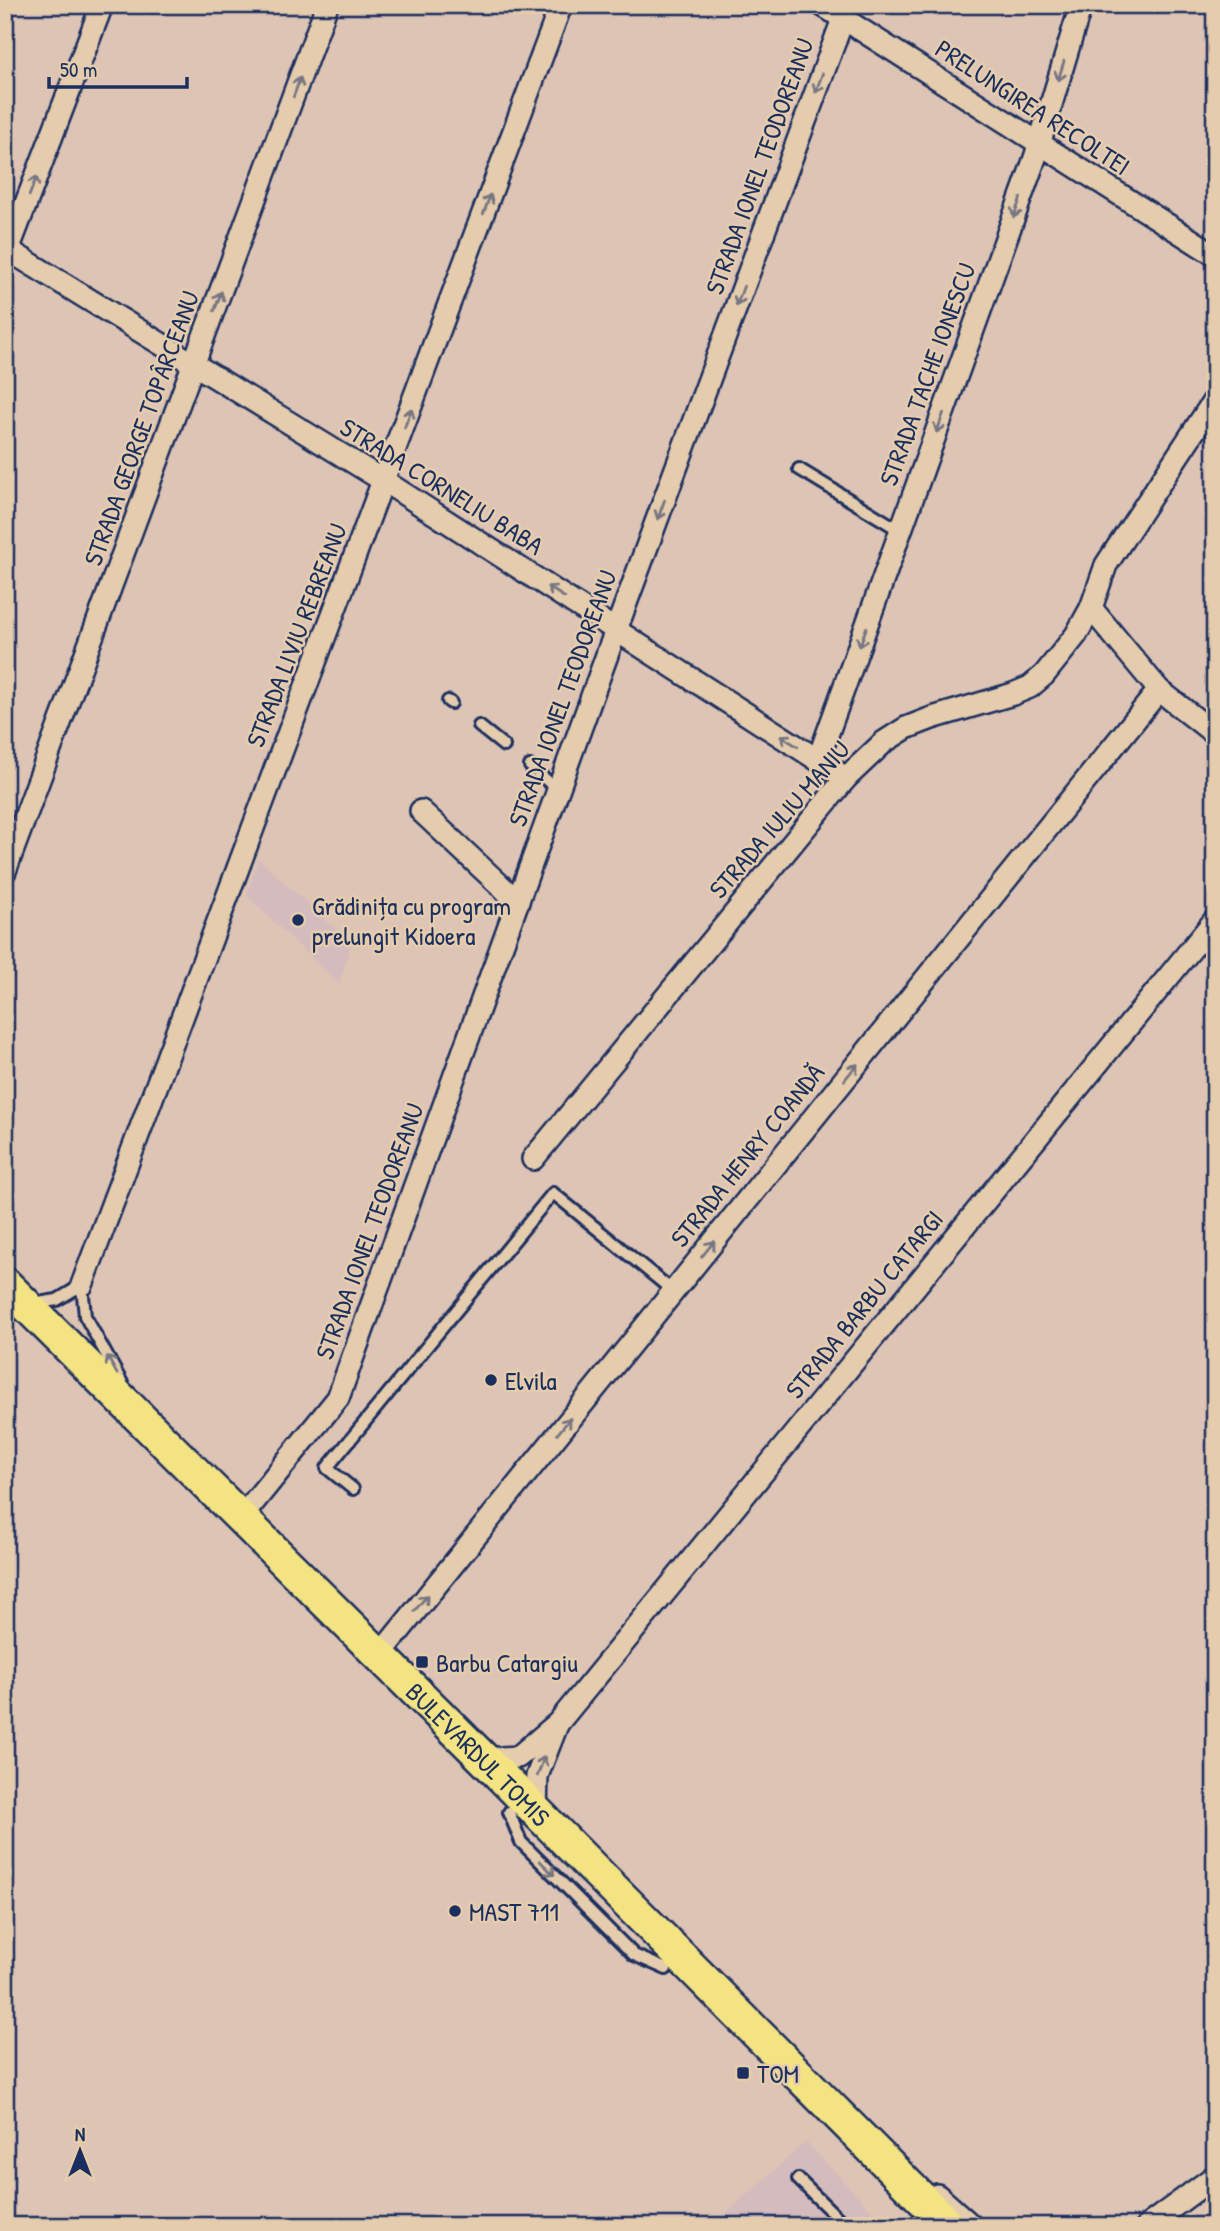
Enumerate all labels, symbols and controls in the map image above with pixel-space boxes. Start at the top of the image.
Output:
street label: PRELUNGIREA RECOLTEI [929,31,1137,183]
street label: STRADA IONEL TEODOREANU [696,33,822,299]
scale bar [49,46,187,90]
text: 50 m [60,55,97,84]
one-way arrow [1054,59,1067,81]
one-way arrow [812,72,825,94]
one-way arrow [292,77,304,99]
one-way arrow [27,176,40,198]
one-way arrow [482,194,495,216]
one-way arrow [1009,197,1022,219]
street label: STRADA TACHE IONESCU [870,258,984,490]
one-way arrow [733,285,746,307]
street label: STRADA GEORGE TOPÂRCEANU [75,286,207,570]
one-way arrow [213,290,225,312]
one-way arrow [402,407,415,429]
street label: STRADA CORNELIU BABA [334,409,550,563]
one-way arrow [933,411,945,433]
one-way arrow [654,498,666,520]
street label: STRADA LIVIU REBREANU [237,518,355,752]
street label: STRADA IONEL TEODOREANU [499,565,625,831]
one-way arrow [547,584,566,599]
one-way arrow [856,625,868,647]
street label: STRADA IULIU MANIU [701,733,857,905]
one-way arrow [779,733,799,747]
place label: Grădinița cu program prelungit Kidoera [312,888,511,953]
marker: Grădinița cu program prelungit Kidoera [290,912,306,928]
street label: STRADA HENRY COANDĂ [662,1056,832,1254]
one-way arrow [843,1063,858,1081]
street label: STRADA IONEL TEODOREANU [306,1098,432,1364]
street label: STRADA BARBU CATARGI [777,1202,951,1406]
one-way arrow [700,1240,715,1258]
one-way arrow [105,1356,119,1376]
place label: Elvila [505,1363,557,1398]
marker: Elvila [483,1372,499,1388]
one-way arrow [557,1417,572,1435]
one-way arrow [414,1594,429,1612]
place label: Barbu Catargiu [436,1645,578,1680]
marker: Barbu Catargiu [414,1654,430,1670]
street label: BULEVARDUL TOMIS [399,1674,558,1833]
one-way arrow [536,1756,548,1778]
one-way arrow [538,1859,555,1876]
place label: MAST 711 [469,1894,559,1929]
marker: MAST 711 [447,1903,463,1919]
place label: TOM [757,2056,799,2091]
marker: TOM [735,2065,751,2081]
north arrow [46,2116,116,2186]
text: N [75,2121,85,2147]

